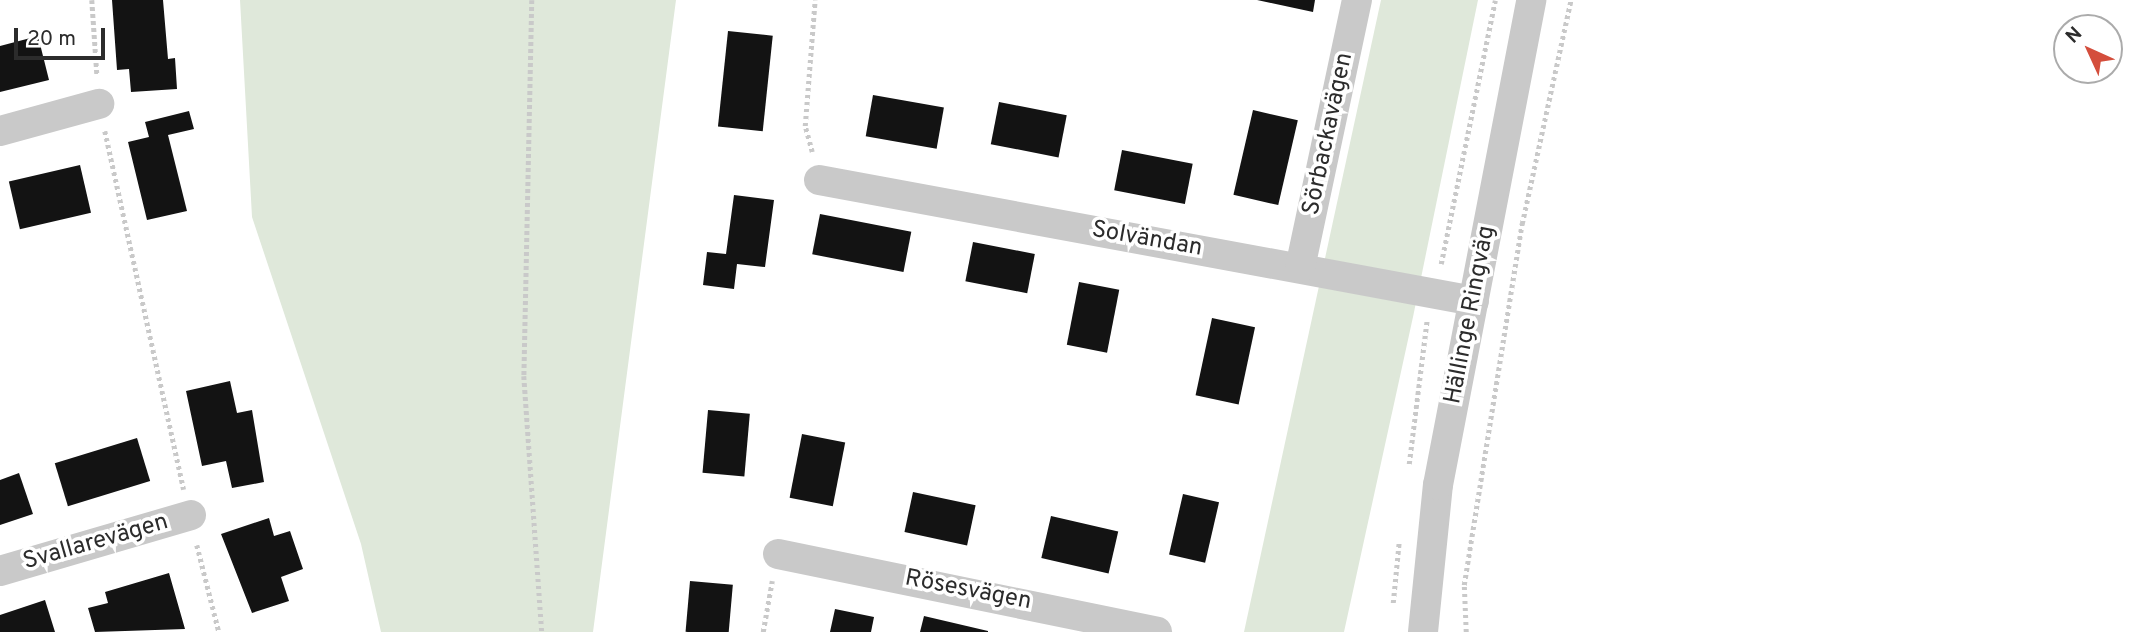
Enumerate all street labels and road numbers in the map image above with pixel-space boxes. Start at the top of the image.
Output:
street label: Sörbackavägen [1298,50,1360,218]
street label: Solvändan [1089,216,1205,264]
street label: Hällinge Ringväg [1440,224,1502,406]
street label: Svallarevägen [20,509,172,577]
street label: Rösesvägen [902,565,1034,617]

